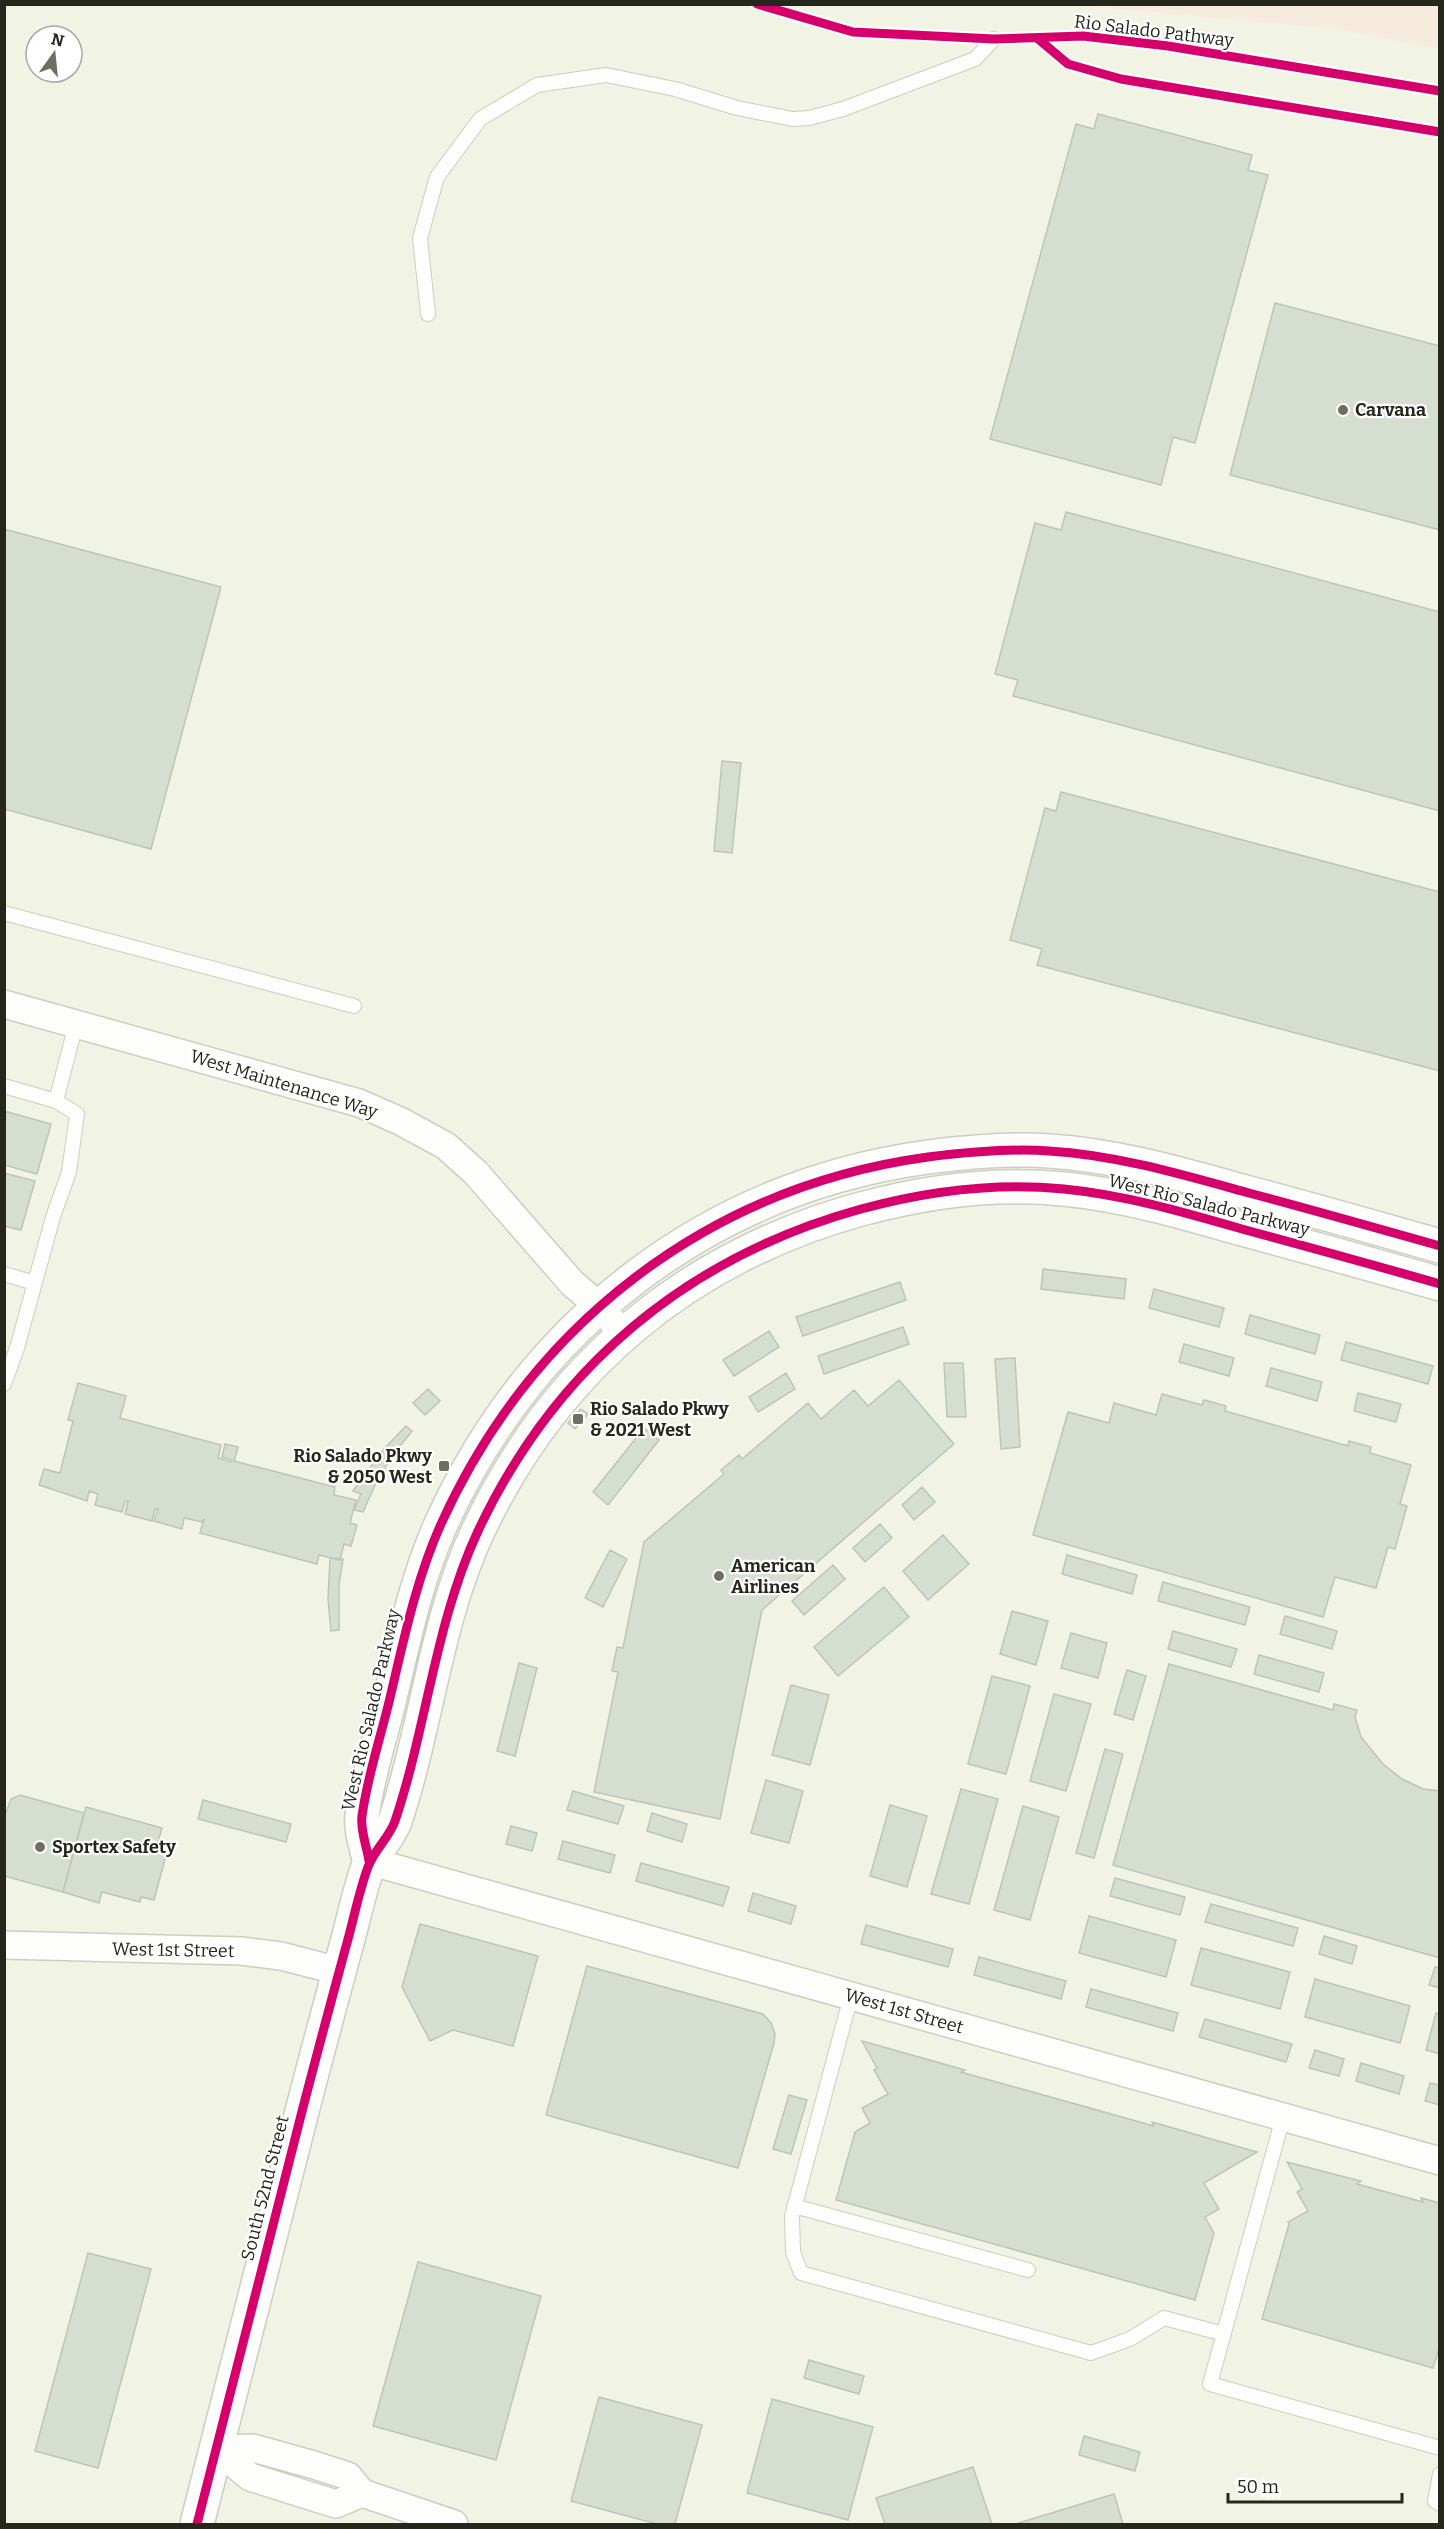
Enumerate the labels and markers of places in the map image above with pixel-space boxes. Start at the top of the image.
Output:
place label: Carvana [1355,399,1426,421]
marker: Carvana [1336,403,1350,417]
place label: Rio Salado Pkwy & 2021 West [590,1398,730,1441]
marker: Rio Salado Pkwy & 2021 West [571,1412,585,1426]
place label: Rio Salado Pkwy & 2050 West [293,1445,433,1488]
marker: Rio Salado Pkwy & 2050 West [437,1459,451,1473]
place label: American Airlines [731,1555,816,1598]
marker: American Airlines [712,1569,726,1583]
place label: Sportex Safety [52,1836,177,1858]
marker: Sportex Safety [33,1840,47,1854]

